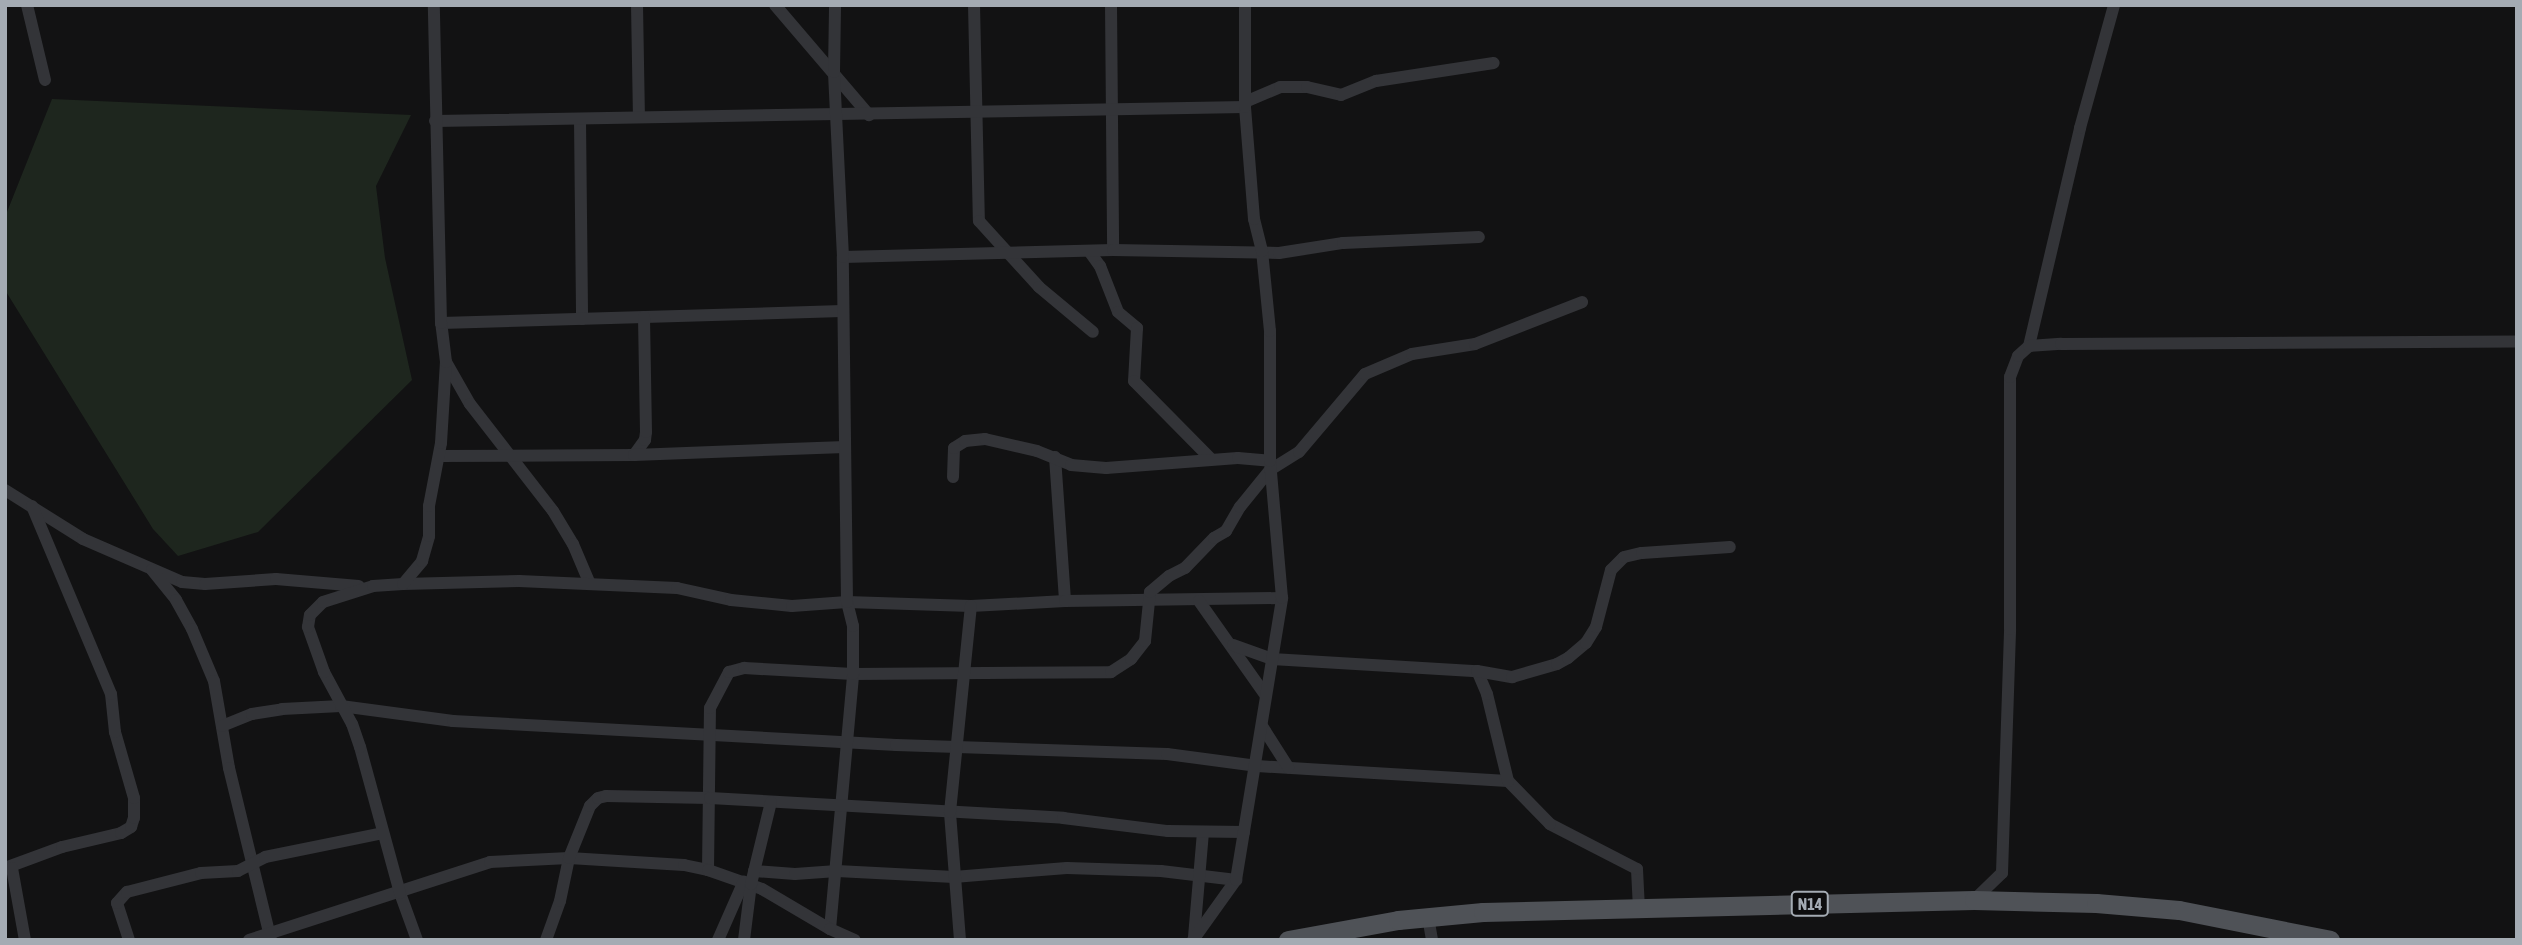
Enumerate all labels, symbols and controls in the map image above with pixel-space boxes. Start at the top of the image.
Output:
road number: N14 [1791,891,1829,916]

